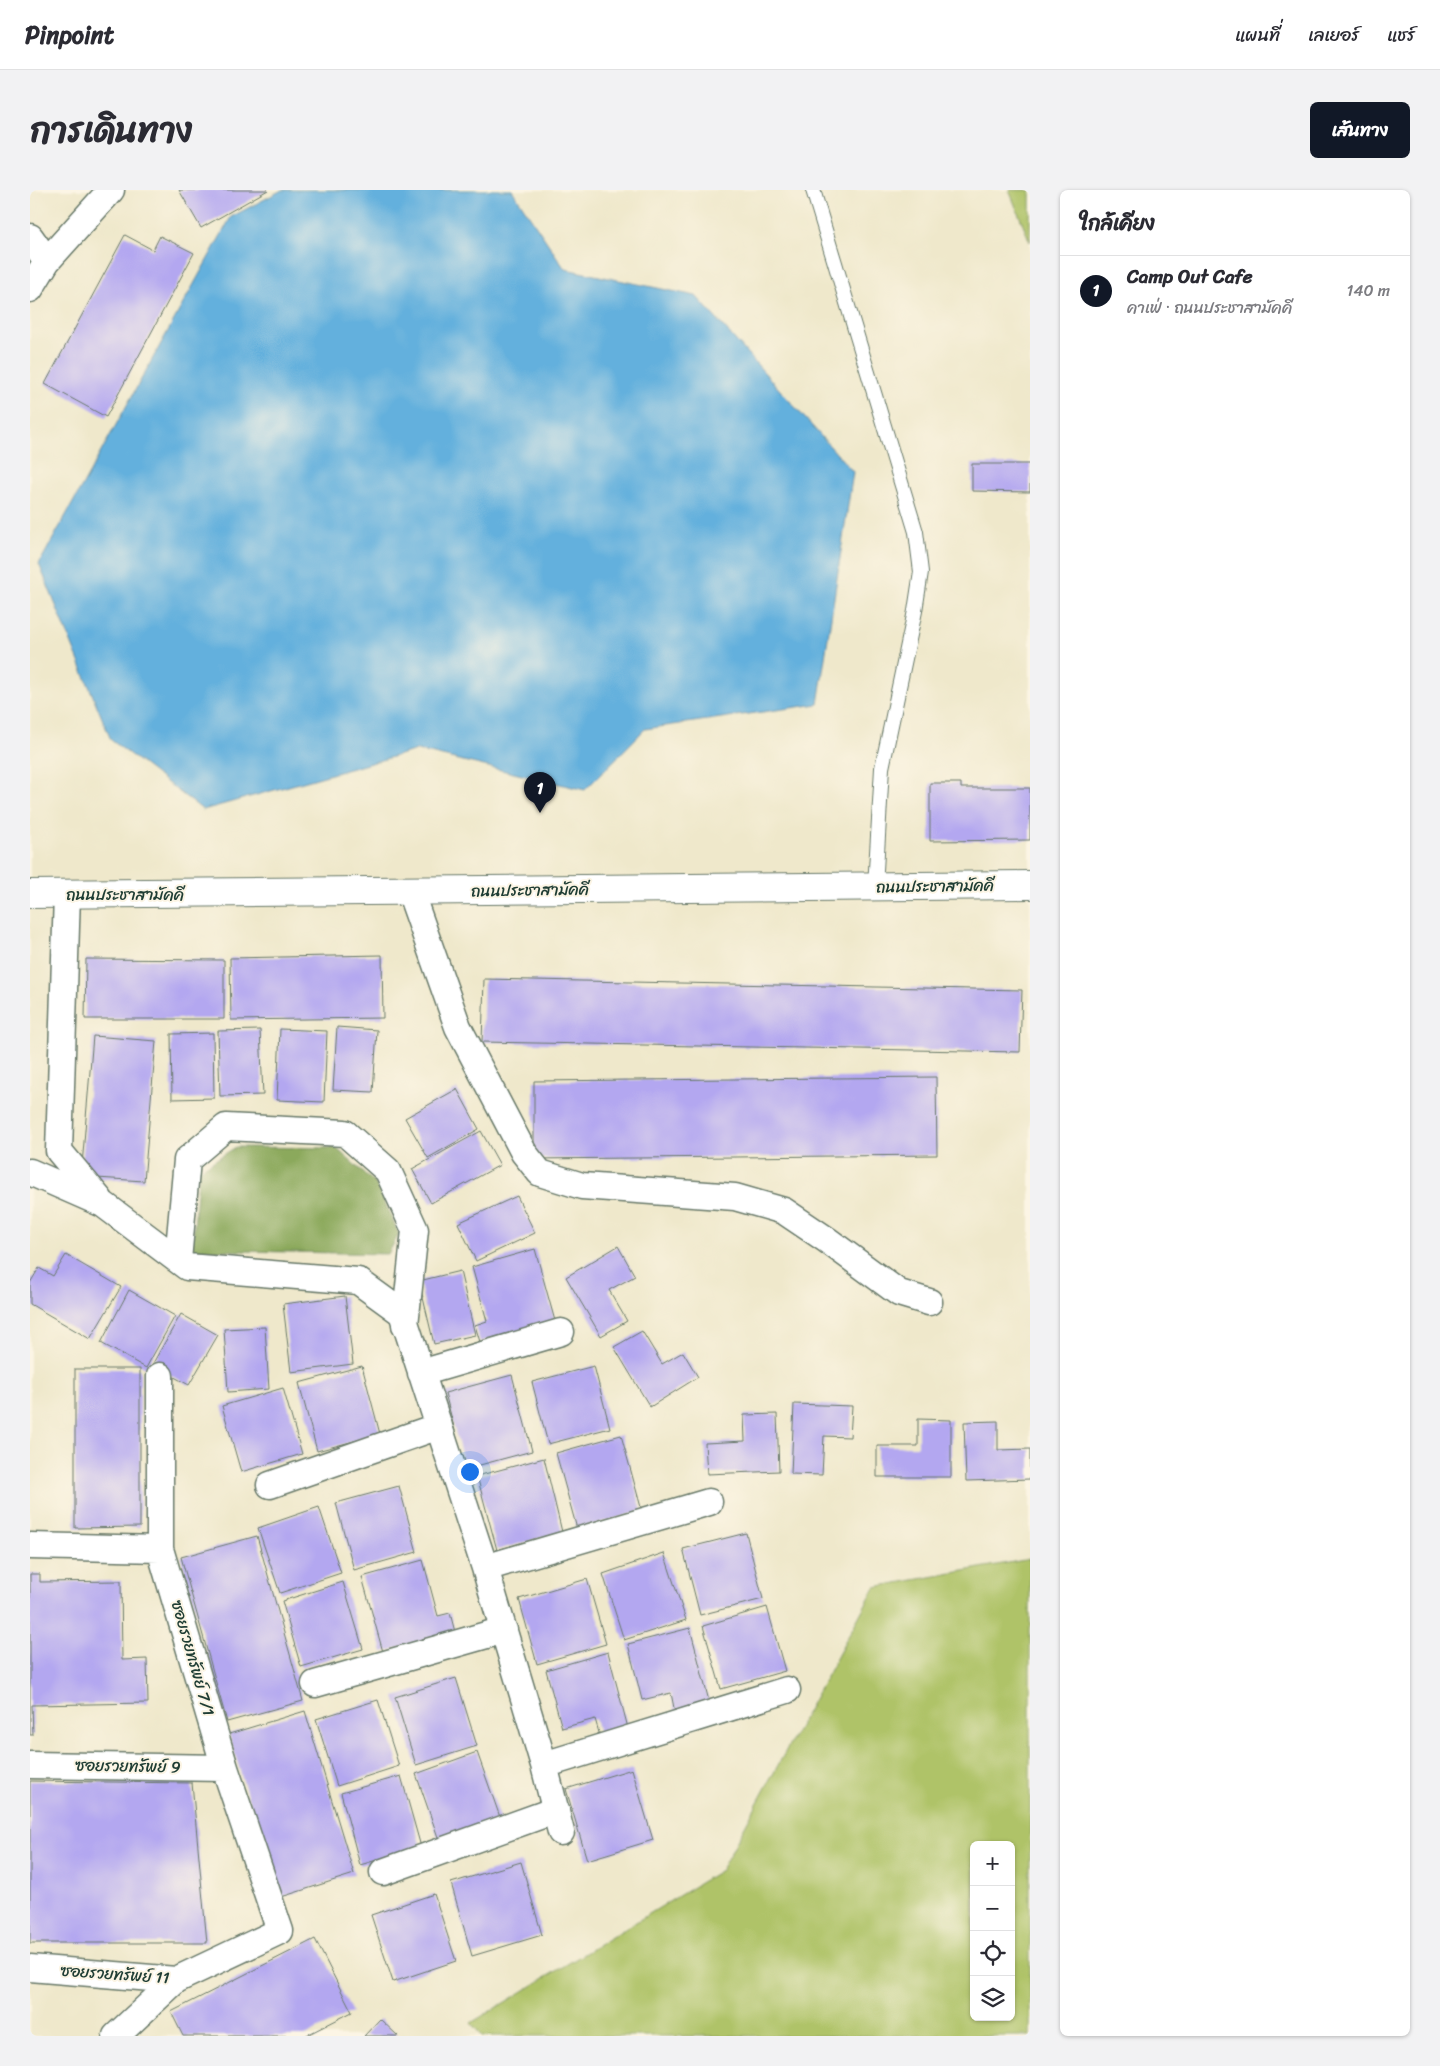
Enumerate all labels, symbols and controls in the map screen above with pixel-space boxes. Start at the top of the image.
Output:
text: Pinpoint [25,14,114,56]
text: แผนที่ [1235,19,1280,51]
text: เลเยอร์ [1308,19,1359,51]
text: แชร์ [1387,19,1415,51]
text: การเดินทาง [30,99,192,161]
button: เส้นทาง [1310,102,1410,158]
text: ใกล้เคียง [1080,204,1155,242]
text: Camp Out Cafe [1127,260,1253,293]
text: 1 [1093,276,1099,305]
text: 140 m [1347,276,1390,305]
text: คาเฟ่ · ถนนประชาสามัคคี [1127,293,1292,322]
pin: 1 [524,772,556,813]
street label: ถนนประชาสามัคคี [876,870,996,902]
street label: ถนนประชาสามัคคี [471,874,591,906]
street label: ถนนประชาสามัคคี [66,880,186,909]
your location [457,1459,483,1485]
street label: ซอยรวยทรัพย์ 7/1 [163,1597,223,1719]
street label: ซอยรวยทรัพย์ 9 [75,1751,181,1781]
map controls [970,1841,1015,2021]
button: + [970,1841,1015,1886]
button: − [970,1886,1015,1931]
button: locate [970,1931,1015,1976]
street label: ซอยรวยทรัพย์ 11 [60,1956,171,1992]
button: layers [970,1976,1015,2021]

